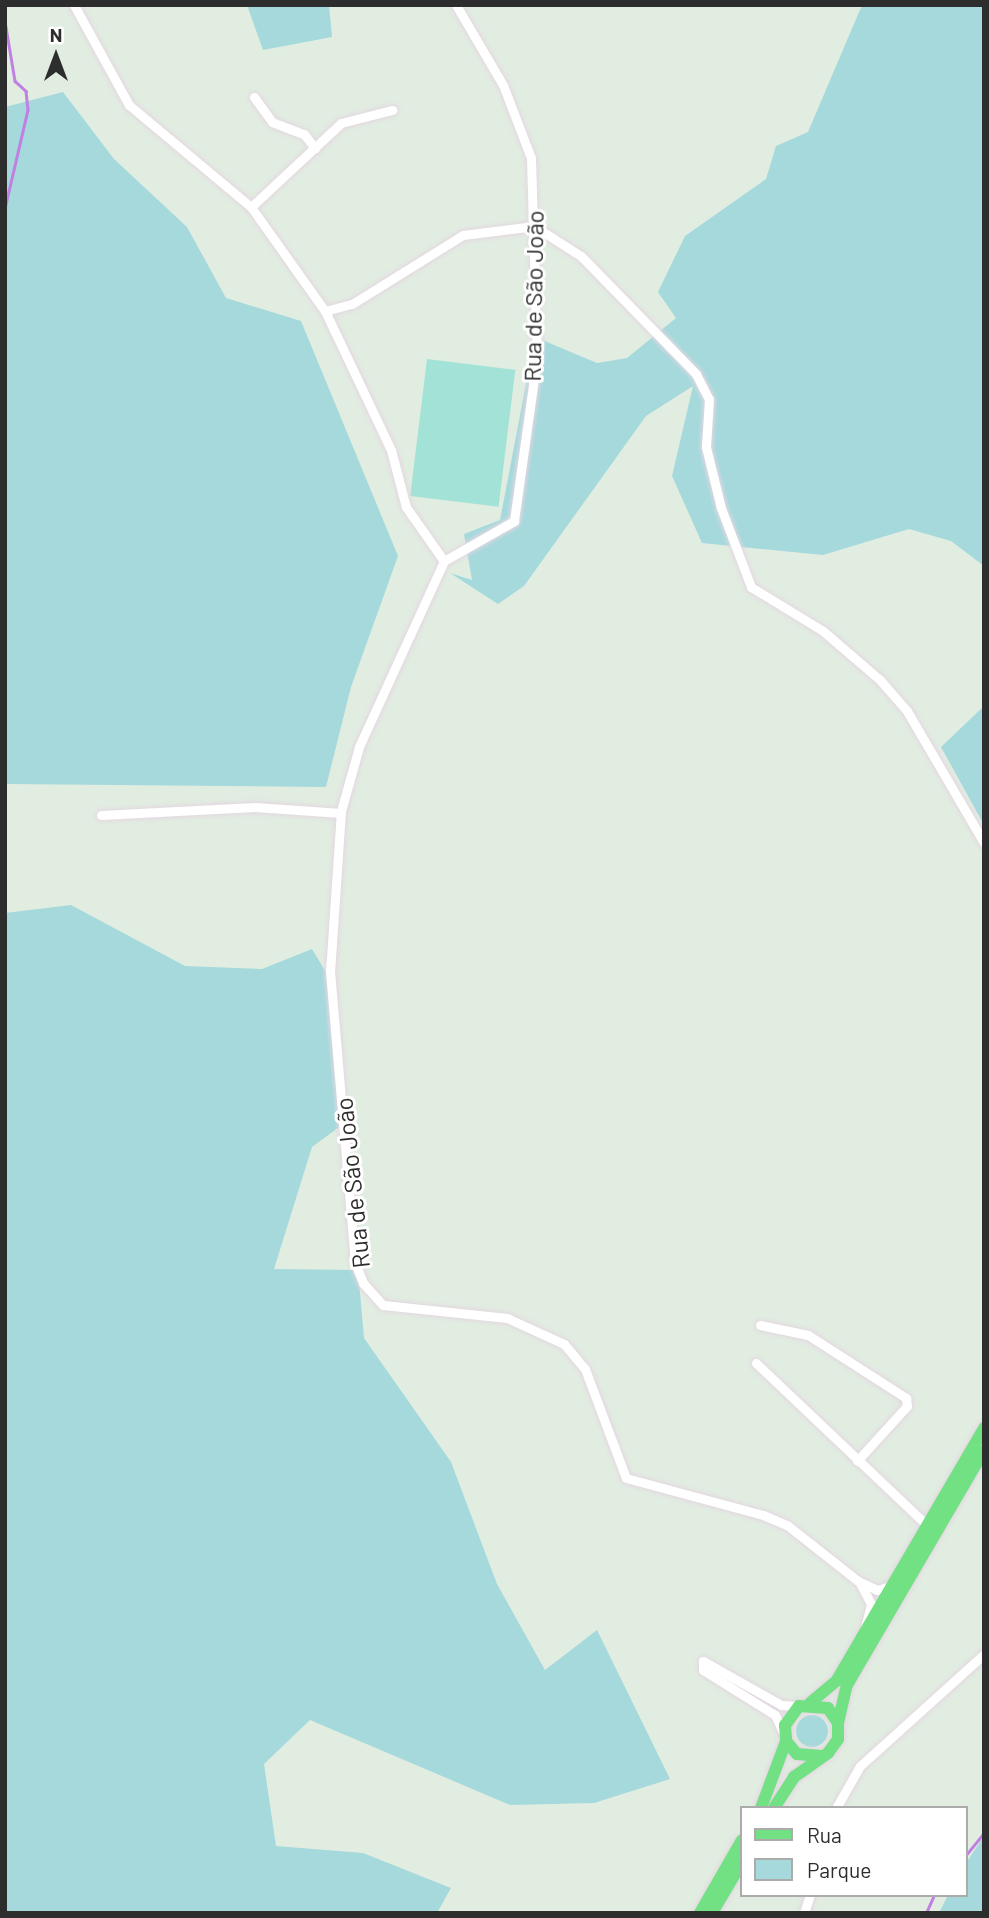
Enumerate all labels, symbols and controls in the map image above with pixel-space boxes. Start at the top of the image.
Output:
north arrow [21,21,91,91]
text: N [50,23,62,46]
street label: Rua de São João [517,210,549,382]
street label: Rua de São João [329,1096,375,1270]
legend [740,1806,968,1897]
text: Rua [807,1822,842,1847]
text: Parque [807,1857,872,1882]

